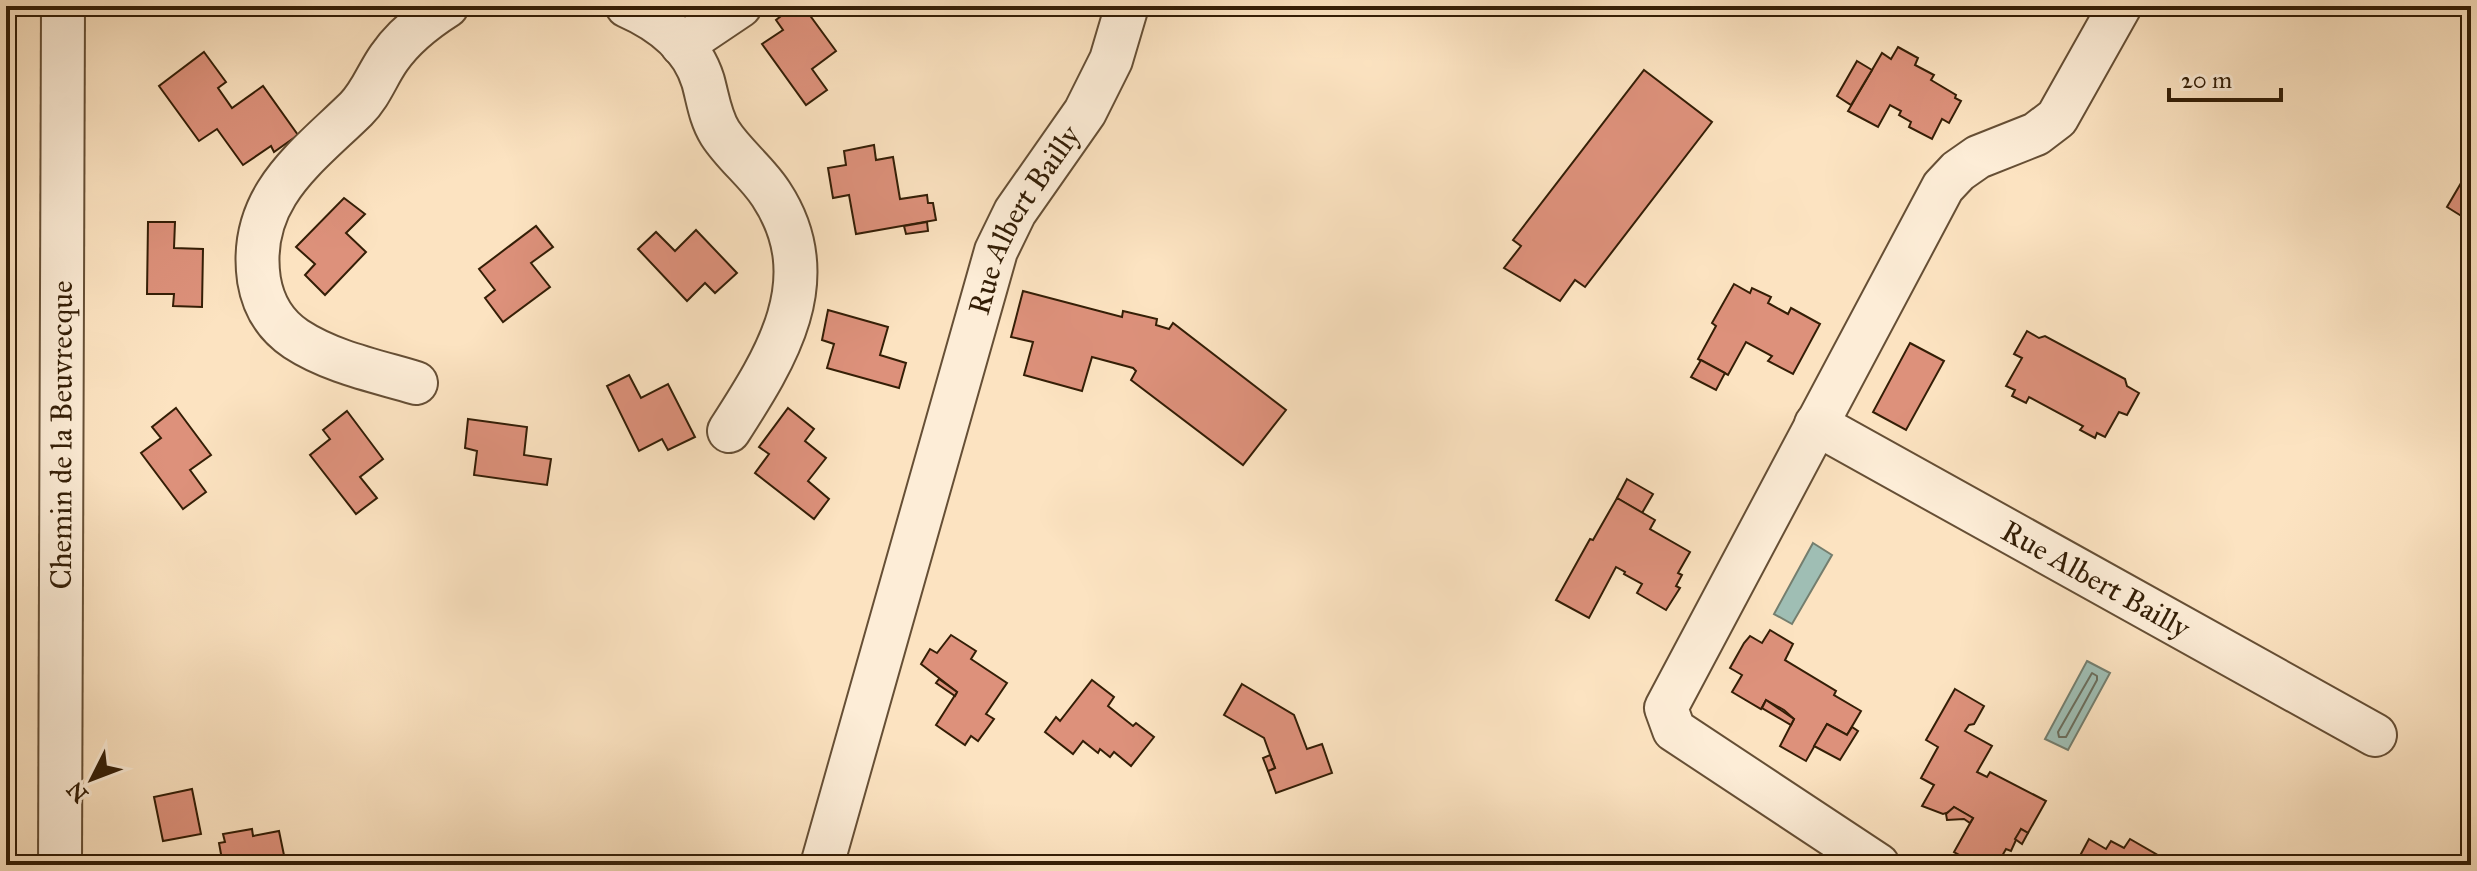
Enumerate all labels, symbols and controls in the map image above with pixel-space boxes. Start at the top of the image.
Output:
scale bar [2169,52,2281,102]
text: 20 m [2181,65,2232,95]
street label: Rue Albert Bailly [961,118,1088,319]
street label: Chemin de la Beuvrecque [43,281,80,589]
street label: Rue Albert Bailly [1995,513,2197,647]
north arrow [52,739,132,819]
text: N [61,776,94,808]

